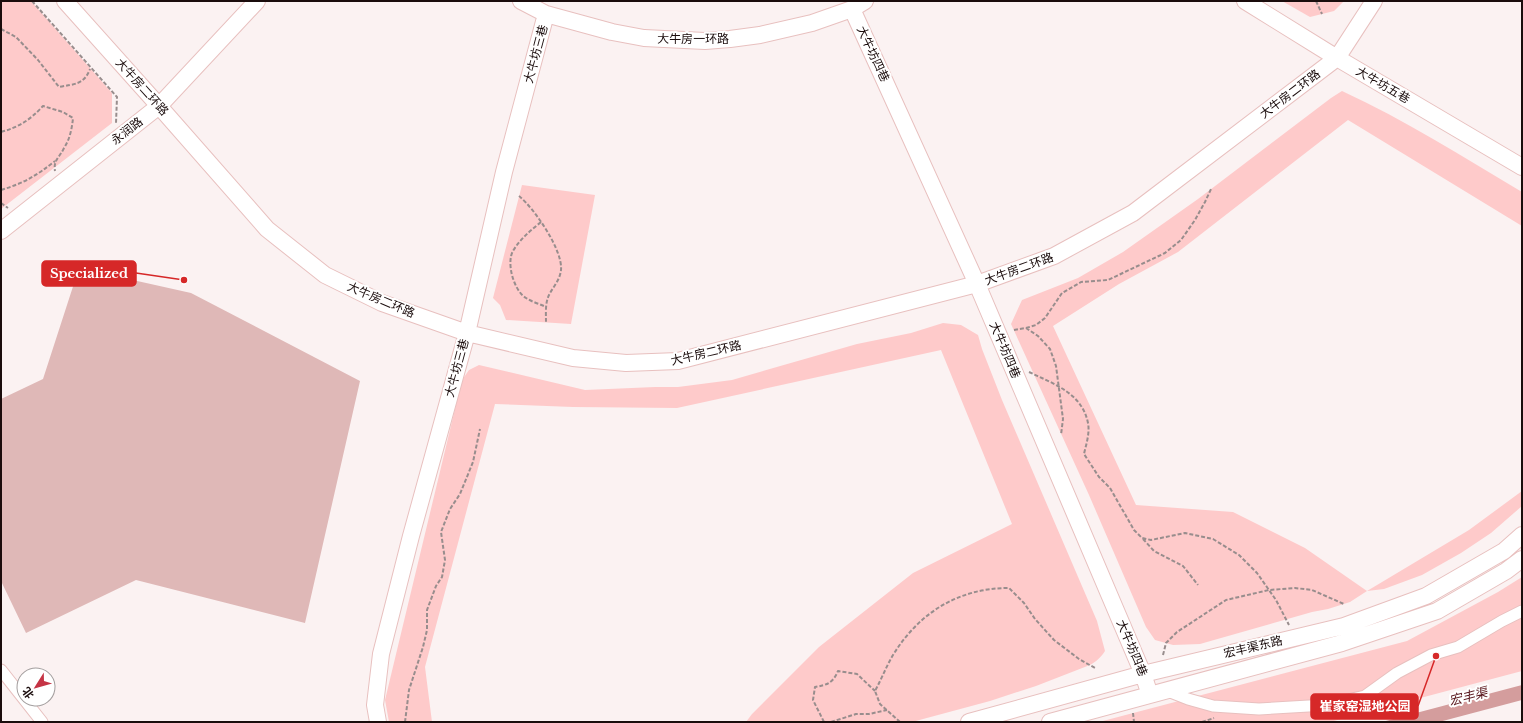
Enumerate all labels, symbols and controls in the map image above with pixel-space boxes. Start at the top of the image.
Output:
street label: 大牛坊三巷 [521,23,551,85]
street label: 大牛坊四巷 [854,23,893,84]
street label: 大牛房一环路 [657,31,729,46]
street label: 大牛房二环路 [113,55,172,118]
street label: 大牛坊五巷 [1354,63,1413,106]
street label: 大牛房二环路 [1256,66,1323,121]
street label: 永润路 [108,114,145,148]
street label: 大牛房二环路 [982,249,1055,288]
callout: Specialized [42,261,136,286]
text: Specialized [50,265,128,282]
street label: 大牛房二环路 [345,279,417,321]
street label: 大牛坊四巷 [987,319,1024,380]
street label: 大牛坊三巷 [442,337,472,399]
street label: 大牛房二环路 [669,337,743,368]
street label: 大牛坊四巷 [1114,617,1151,678]
street label: 宏丰渠东路 [1222,632,1284,661]
north arrow [16,667,56,707]
water label: 宏丰渠 [1447,683,1491,709]
text: 北 [19,684,37,702]
callout: 崔家窑湿地公园 [1311,694,1418,719]
text: 崔家窑湿地公园 [1319,698,1411,715]

